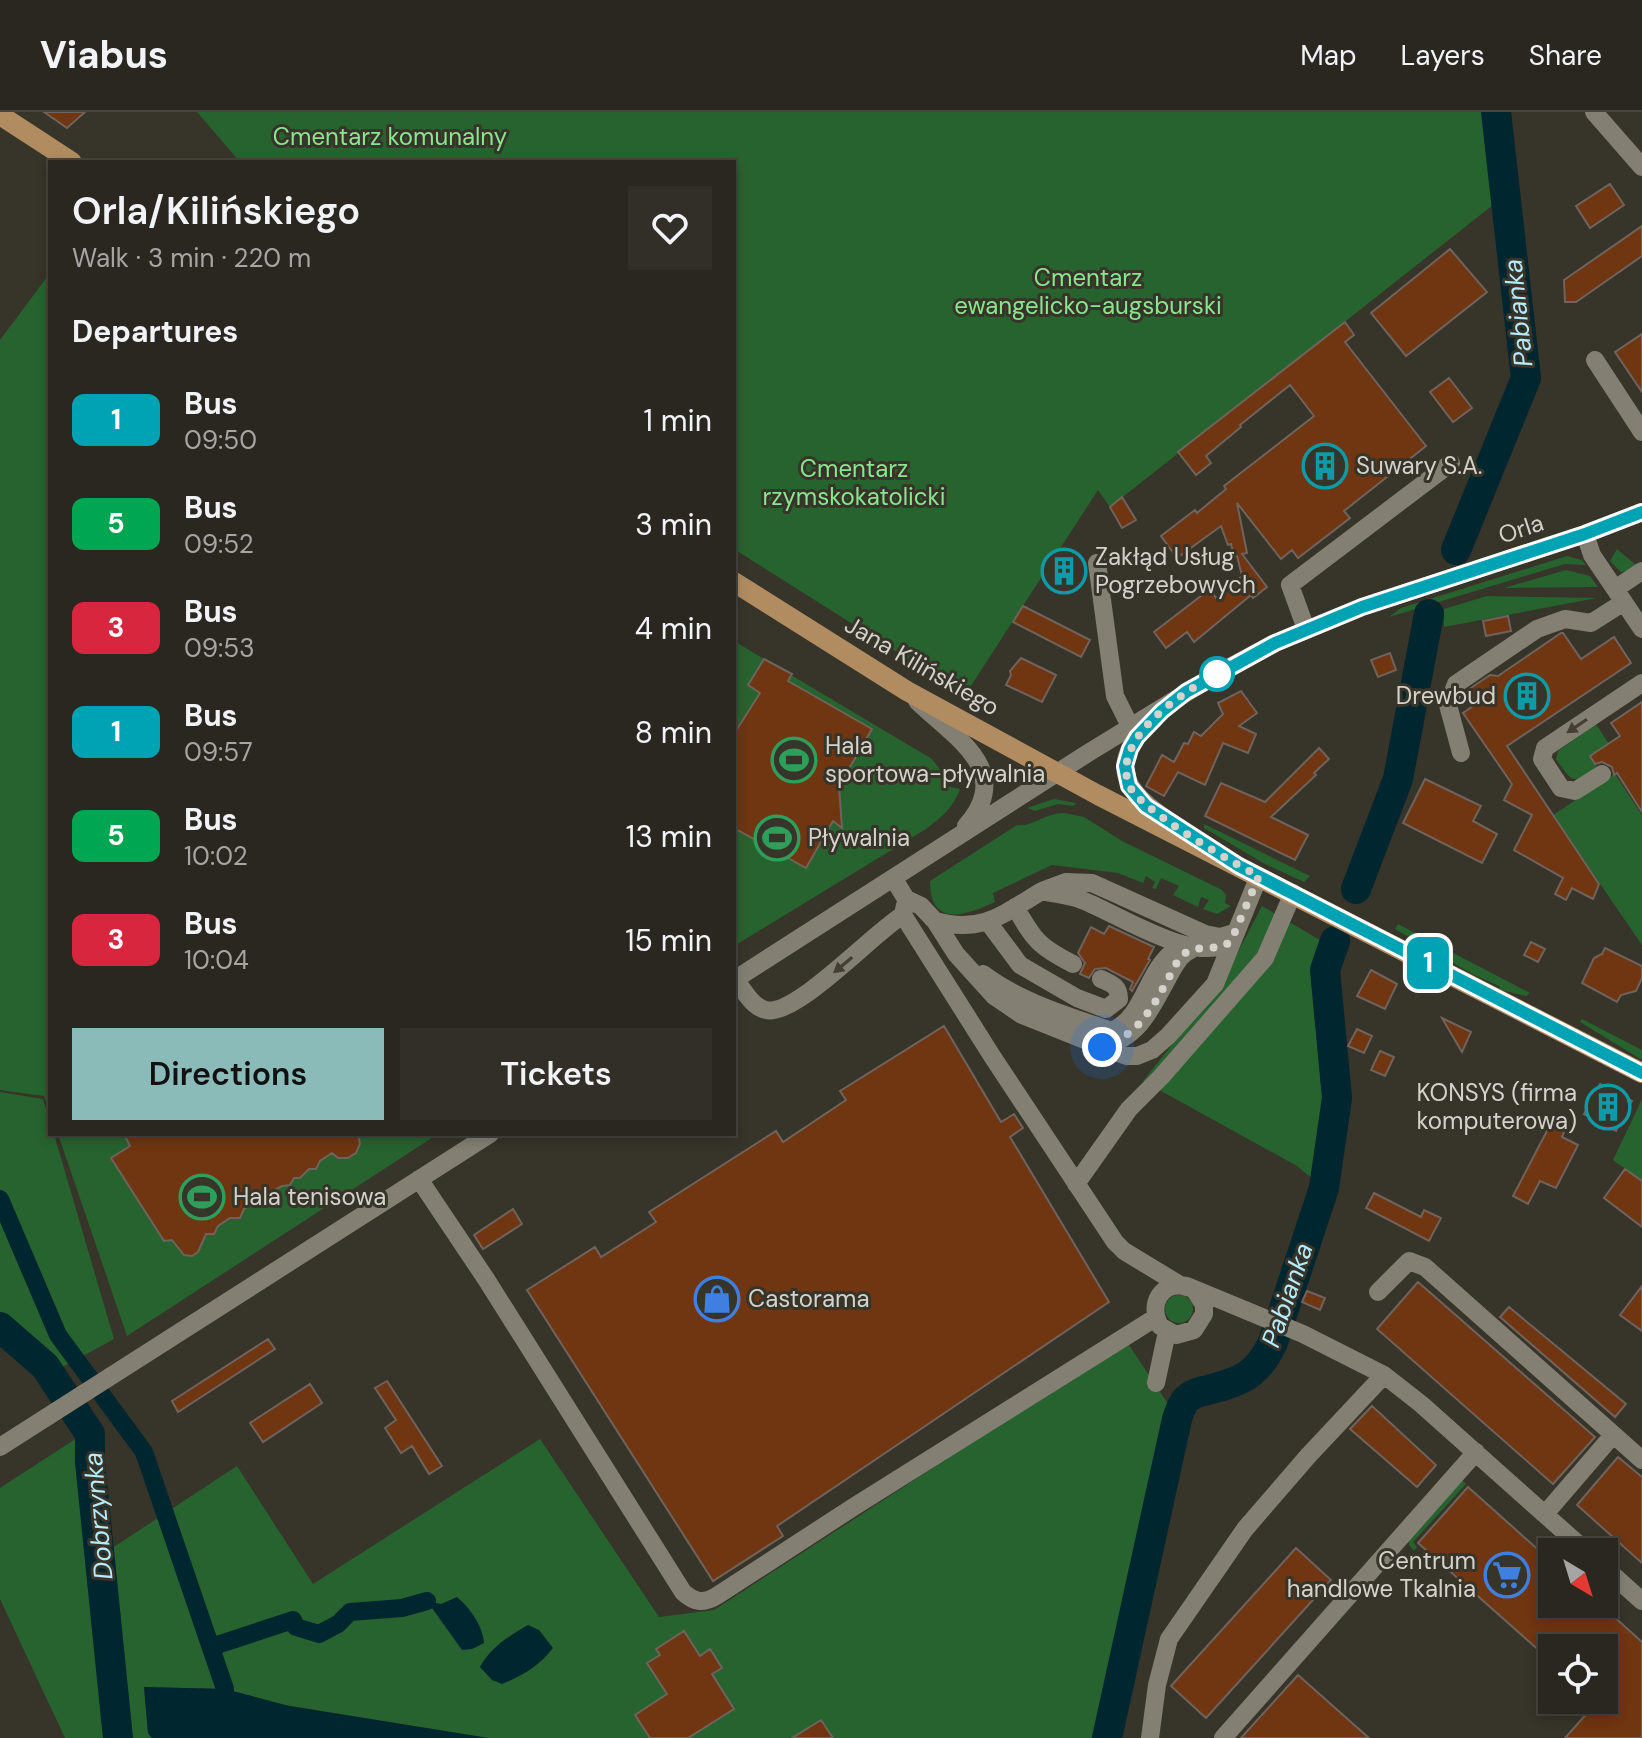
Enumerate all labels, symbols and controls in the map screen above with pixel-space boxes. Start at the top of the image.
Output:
text: Viabus [40,30,168,80]
text: Map [1300,37,1357,74]
text: Layers [1401,37,1485,74]
text: Share [1529,37,1602,74]
park label: Cmentarz komunalny [273,121,507,152]
text: Orla/Kilińskiego [72,186,360,236]
button: heart [628,186,712,270]
text: Walk · 3 min · 220 m [72,241,311,275]
water label: Pabianka [1495,257,1541,369]
park label: Cmentarz ewangelicko-augsburski [954,262,1222,321]
text: Departures [72,312,238,351]
text: Bus [184,384,238,423]
text: 1 [111,401,121,438]
text: 1 min [644,401,712,440]
text: 09:50 [184,423,257,457]
building icon: Suwary S.A. [1301,442,1349,490]
place label: Suwary S.A. [1356,450,1483,481]
park label: Cmentarz rzymskokatolicki [763,453,945,512]
text: Bus [184,488,238,527]
text: 5 [107,505,125,542]
text: 3 min [635,505,712,544]
street label: Orla [1494,507,1547,550]
text: 09:52 [184,527,254,561]
place label: Zakłąd Usług Pogrzebowych [1095,541,1256,600]
building icon: Zakłąd Usług Pogrzebowych [1040,547,1088,595]
text: Bus [184,592,238,631]
text: 3 [108,609,124,646]
text: 4 min [635,609,712,648]
street label: Jana Kilińskiego [839,609,1005,722]
text: 09:53 [184,631,255,665]
unlabelled marker [1200,657,1234,691]
building icon: Drewbud [1503,672,1551,720]
place label: Drewbud [1396,680,1496,711]
text: Bus [184,696,238,735]
text: 1 [111,713,121,750]
text: 8 min [635,713,712,752]
one-way arrow [1567,719,1588,734]
place label: Hala sportowa-pływalnia [825,730,1045,789]
text: 09:57 [184,735,253,769]
sports icon: Hala sportowa-pływalnia [770,736,818,784]
text: Bus [184,800,238,839]
sports icon: Pływalnia [753,814,801,862]
text: 5 [107,817,125,854]
text: 13 min [626,817,712,856]
place label: Pływalnia [808,822,910,853]
text: 10:02 [184,839,248,873]
text: Bus [184,904,238,943]
text: 3 [108,921,124,958]
text: 15 min [625,921,712,960]
line badge: 1 [1402,937,1454,989]
text: 10:04 [184,943,249,977]
text: 1 [1423,944,1433,981]
one-way arrow [833,956,853,973]
your location [1082,1027,1122,1067]
button: Directions [72,1028,384,1120]
button: Tickets [400,1028,712,1120]
place label: KONSYS (firma komputerowa) [1417,1077,1577,1136]
building icon: KONSYS (firma komputerowa) [1584,1083,1632,1131]
sports icon: Hala tenisowa [178,1173,226,1221]
place label: Hala tenisowa [233,1181,386,1212]
water label: Pabianka [1253,1238,1321,1352]
shop icon: Castorama [693,1275,741,1323]
place label: Castorama [748,1283,869,1314]
water label: Dobrzynka [75,1451,121,1581]
north arrow [1538,1538,1618,1618]
map controls [1538,1538,1618,1714]
place label: Centrum handlowe Tkalnia [1287,1545,1476,1604]
supermarket icon: Centrum handlowe Tkalnia [1483,1551,1531,1599]
button: locate [1538,1634,1618,1714]

